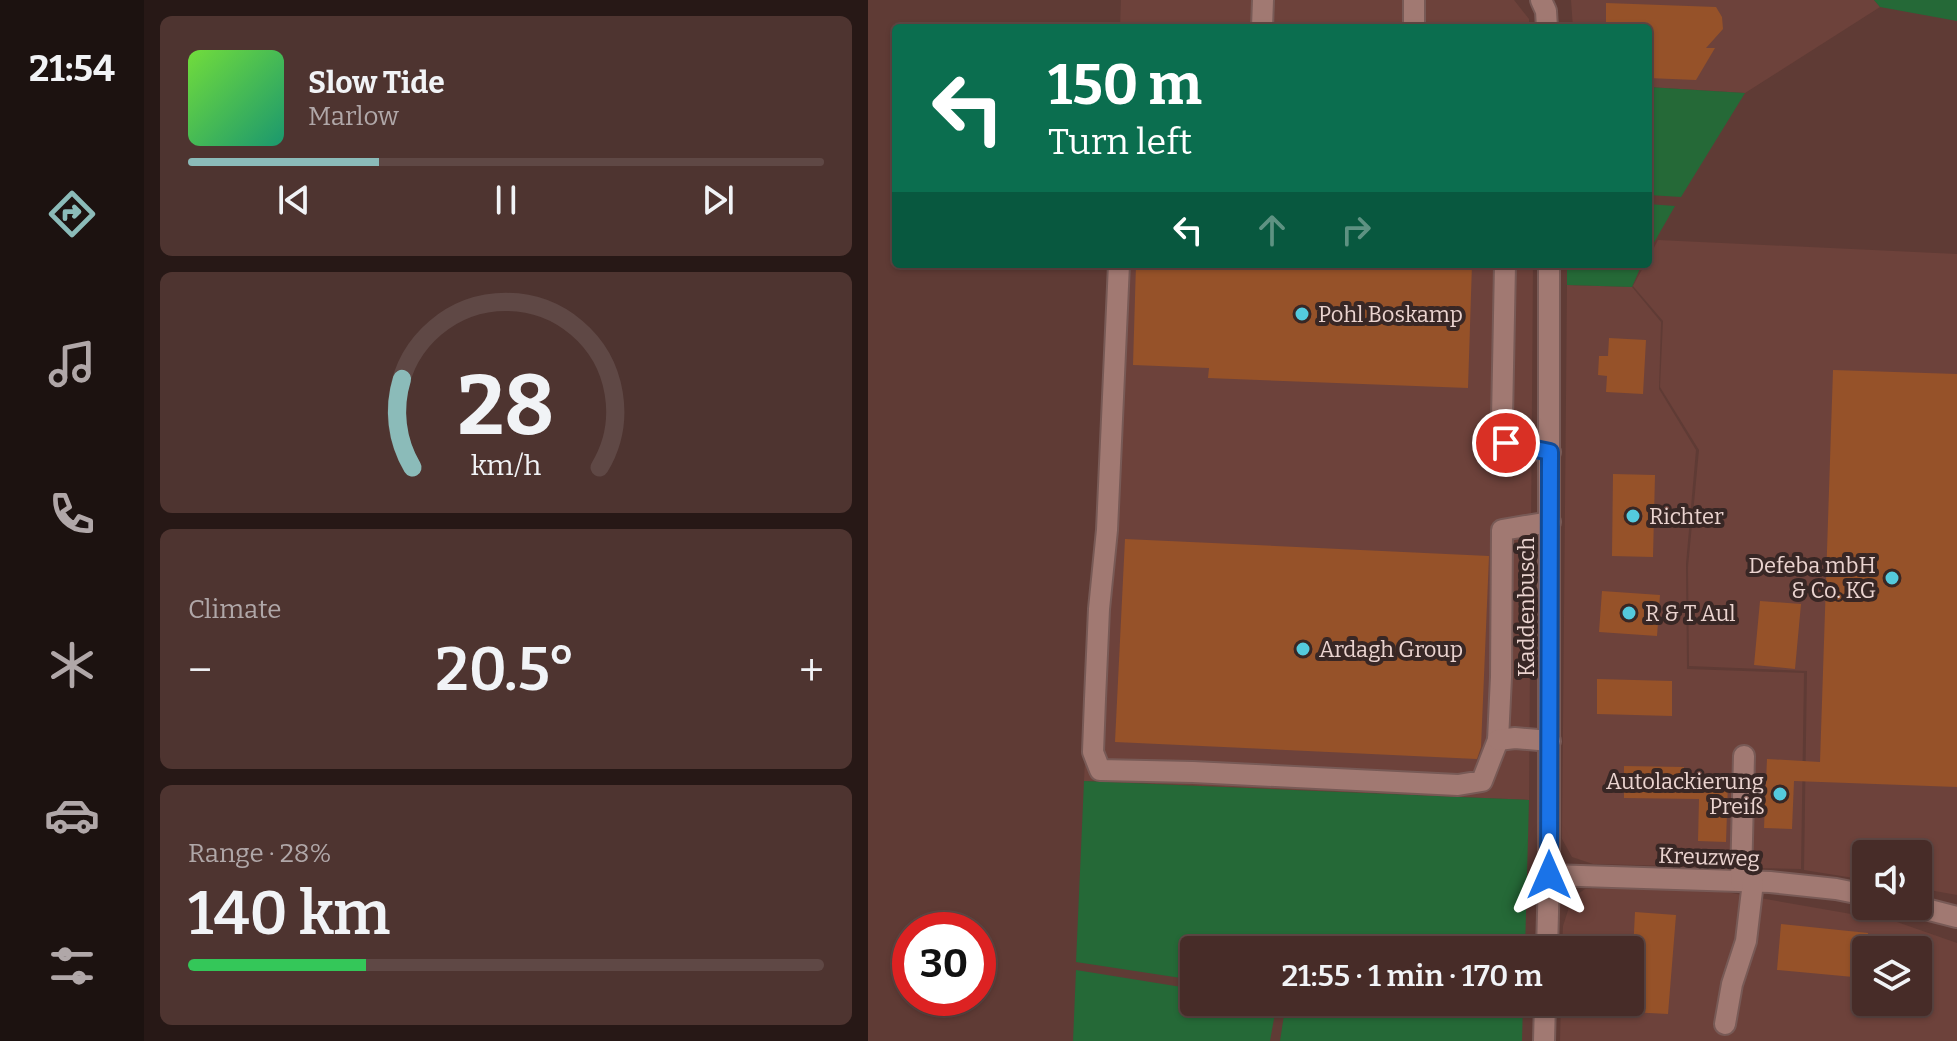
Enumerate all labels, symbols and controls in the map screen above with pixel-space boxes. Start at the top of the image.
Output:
text: 21:54 [29,47,115,91]
text: 150 m [1048,52,1202,119]
icon: left [916,56,1020,160]
text: Slow Tide [308,65,445,101]
text: Marlow [308,101,399,132]
text: Turn left [1048,120,1192,164]
icon: previous [272,178,316,222]
icon: pause [484,178,528,222]
icon: next [696,178,740,222]
icon: directions [44,186,100,242]
icon: left [1166,208,1210,252]
icon: ahead [1250,208,1294,252]
icon: right [1334,208,1378,252]
place label: Pohl Boskamp [1318,301,1463,328]
marker: Pohl Boskamp [1293,305,1311,323]
icon: music [44,336,100,392]
text: 28 [458,356,554,456]
pin [1472,409,1540,477]
icon: arrive [1484,421,1528,465]
text: km/h [471,449,542,484]
icon: phone [44,486,100,542]
place label: Richter [1649,503,1724,530]
marker: Richter [1624,507,1642,525]
street label: Kaddenbusch [1513,537,1540,677]
place label: Defeba mbH & Co. KG [1748,552,1876,604]
marker: Defeba mbH & Co. KG [1883,569,1901,587]
text: Climate [188,594,282,625]
place label: R & T Aul [1645,600,1736,627]
marker: R & T Aul [1620,604,1638,622]
text: 20.5° [435,634,576,706]
place label: Ardagh Group [1319,636,1463,663]
icon: climate [44,637,100,693]
marker: Ardagh Group [1294,640,1312,658]
text: − [188,644,212,697]
text: + [799,644,824,697]
place label: Autolackierung Preiß [1606,768,1764,820]
marker: Autolackierung Preiß [1771,785,1789,803]
icon: car [44,787,100,843]
position arrow [1507,833,1591,917]
text: Range · 28% [188,838,331,869]
map controls [1852,840,1932,1016]
button: sound [1852,840,1932,920]
street label: Kreuzweg [1658,842,1760,872]
text: 140 km [188,878,390,950]
speed limit sign: 30 [892,912,996,1016]
button: layers [1852,936,1932,1016]
icon: filters [44,938,100,994]
text: 21:55 · 1 min · 170 m [1281,958,1543,994]

